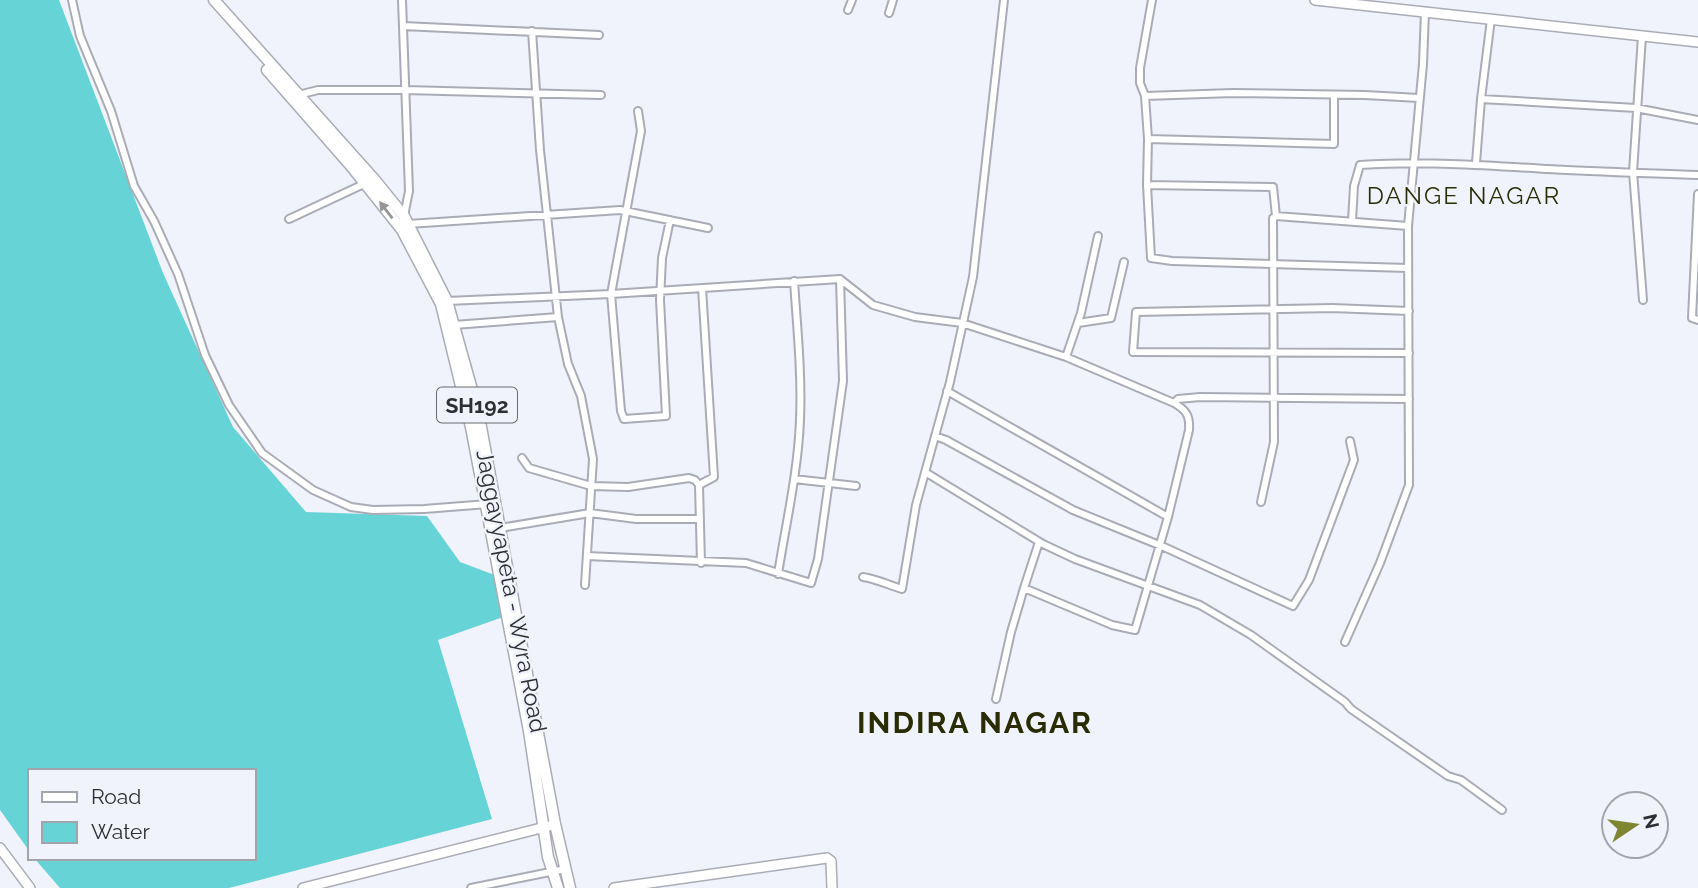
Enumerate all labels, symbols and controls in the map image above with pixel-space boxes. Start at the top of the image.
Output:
district label: DANGE NAGAR [1367,181,1561,210]
one-way arrow [379,201,393,219]
road number: SH192 [437,388,517,422]
street label: Jaggayyapeta - Wyra Road [471,447,553,735]
district label: INDIRA NAGAR [857,705,1093,740]
legend [28,769,256,860]
text: Road [91,784,141,809]
north arrow [1600,790,1670,860]
text: N [1639,812,1664,831]
text: Water [91,819,150,844]

